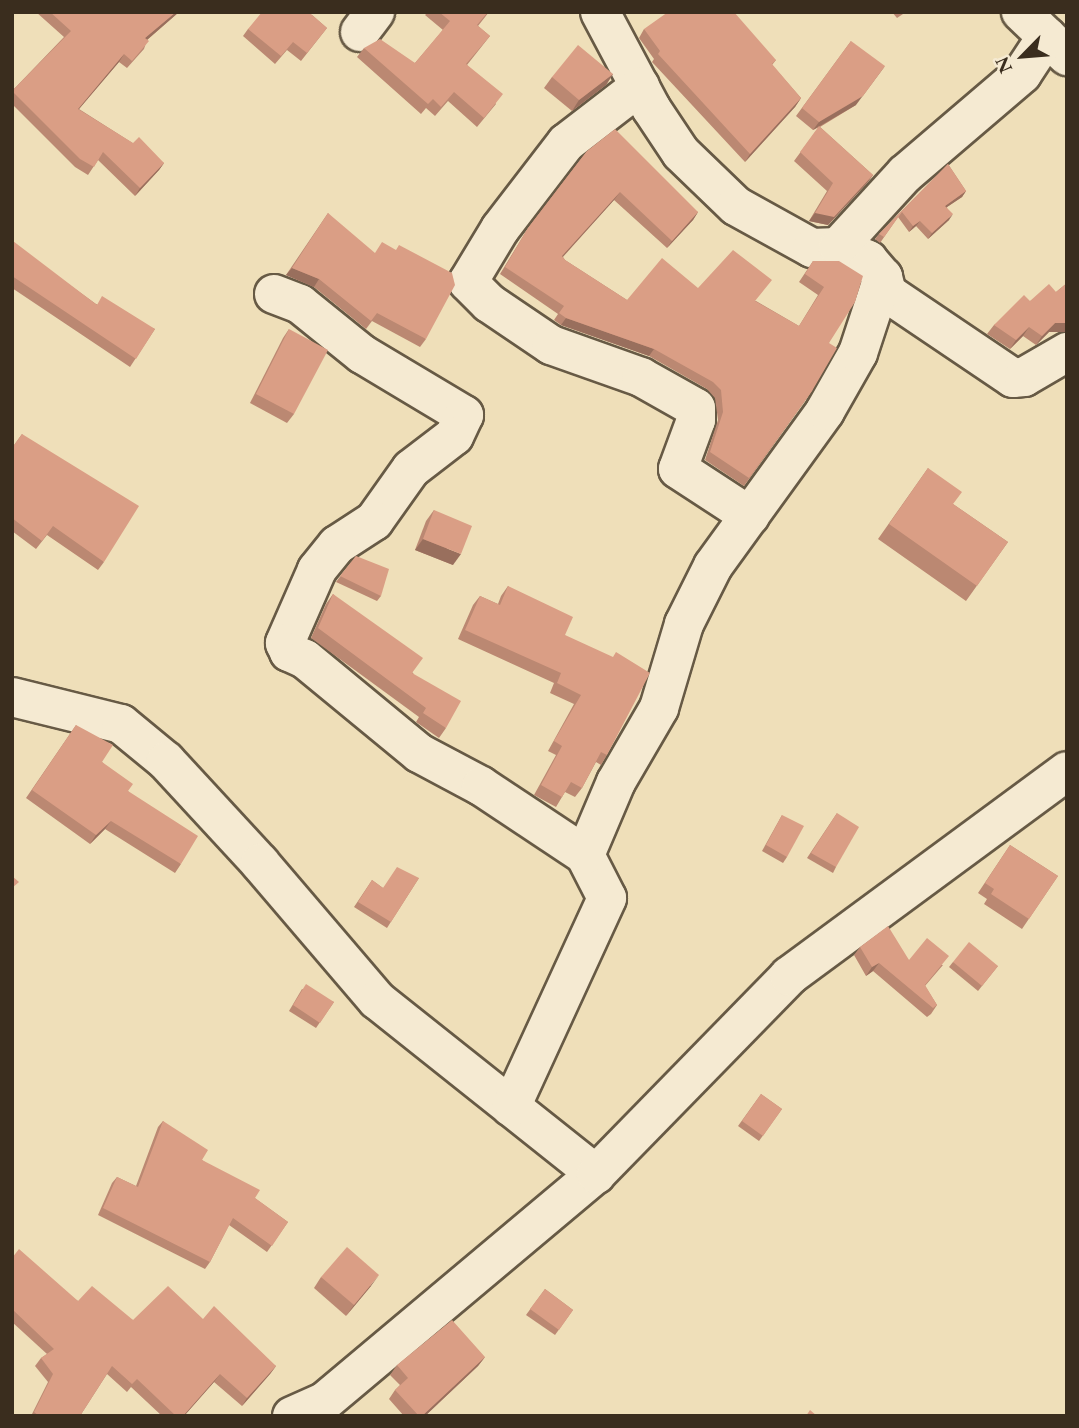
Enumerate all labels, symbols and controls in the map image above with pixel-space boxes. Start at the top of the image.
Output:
north arrow [988,21,1058,91]
text: N [989,53,1018,77]

